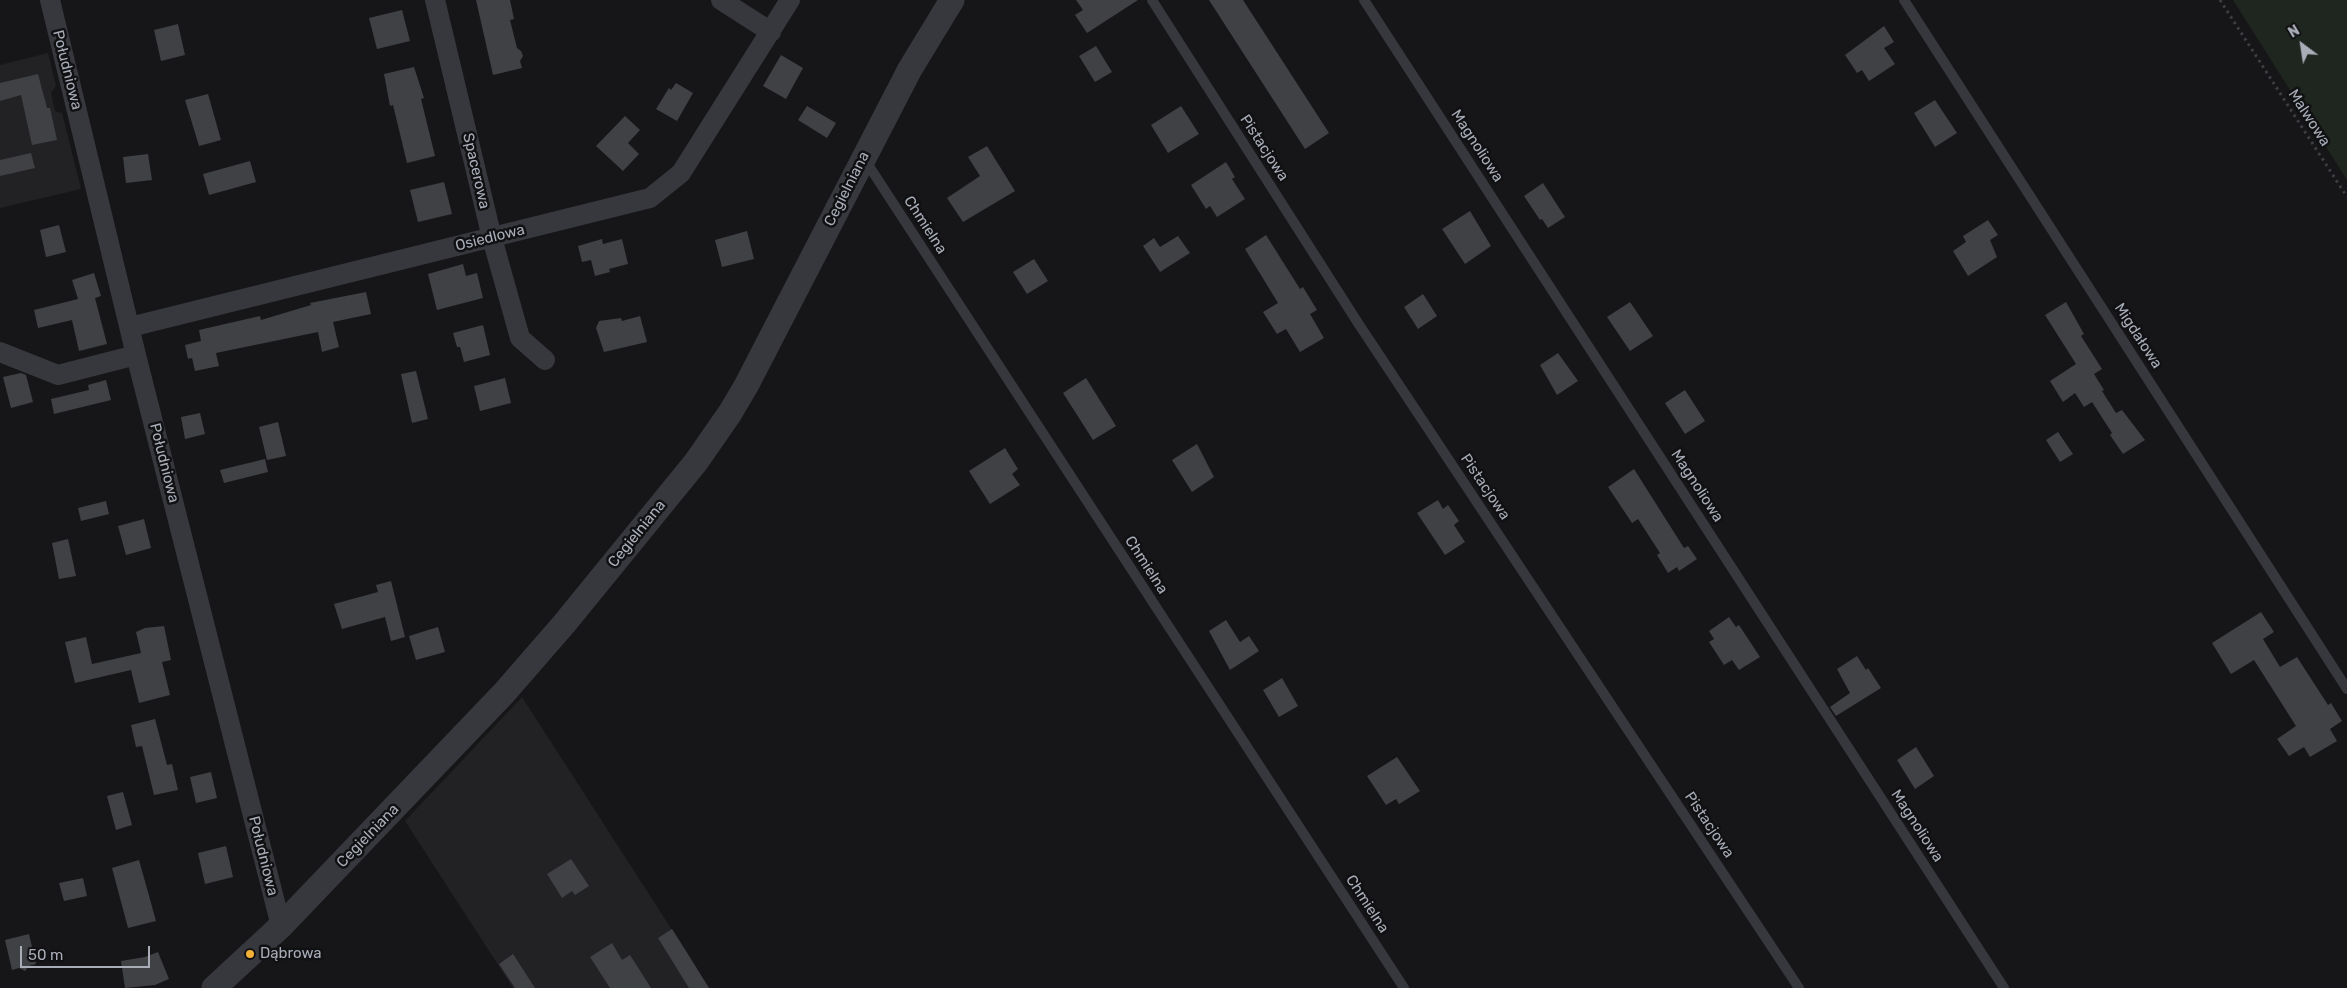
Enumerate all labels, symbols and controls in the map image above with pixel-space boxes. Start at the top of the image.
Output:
north arrow [2277,20,2327,70]
text: N [2285,22,2303,42]
street label: Południowa [48,28,86,112]
street label: Malwowa [2284,86,2334,150]
street label: Magnoliowa [1447,106,1507,186]
street label: Pistacjowa [1236,111,1292,185]
street label: Spacerowa [459,131,493,211]
street label: Cegielniana [821,149,873,229]
street label: Chmielna [900,193,950,257]
street label: Osiedlowa [453,221,527,255]
street label: Migdałowa [2110,300,2166,372]
street label: Południowa [145,421,183,505]
street label: Magnoliowa [1667,446,1727,526]
street label: Pistacjowa [1456,451,1514,523]
street label: Cegielniana [604,497,670,571]
street label: Chmielna [1121,533,1171,597]
street label: Magnoliowa [1887,786,1947,866]
street label: Pistacjowa [1680,789,1738,861]
street label: Cegielniana [333,800,403,872]
street label: Południowa [244,814,282,898]
street label: Chmielna [1342,872,1392,936]
scale bar [22,936,152,968]
place label: Dąbrowa [260,945,322,963]
text: 50 m [28,946,63,964]
marker: Dąbrowa [244,948,256,960]

